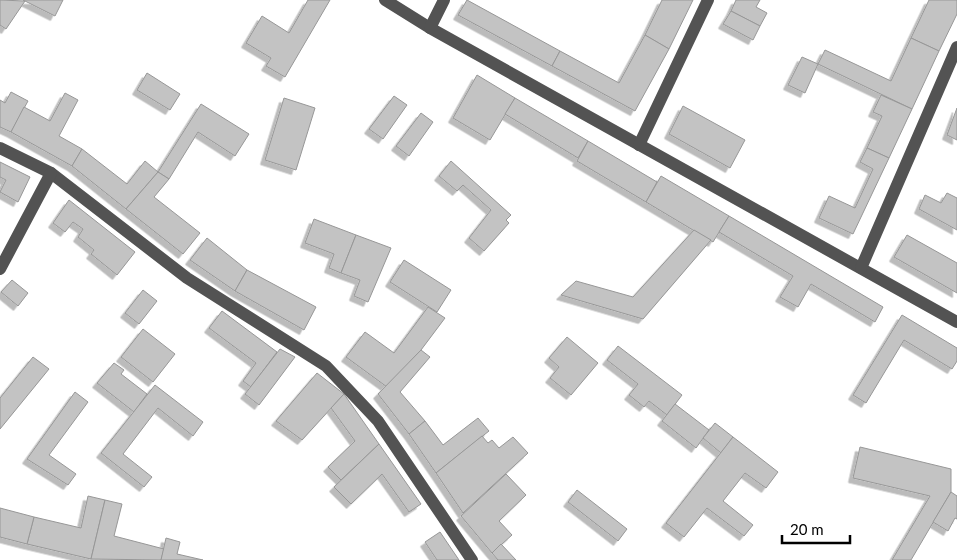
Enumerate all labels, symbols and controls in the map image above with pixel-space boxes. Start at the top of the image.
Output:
scale bar [782,512,850,544]
text: 20 m [790,520,824,538]

